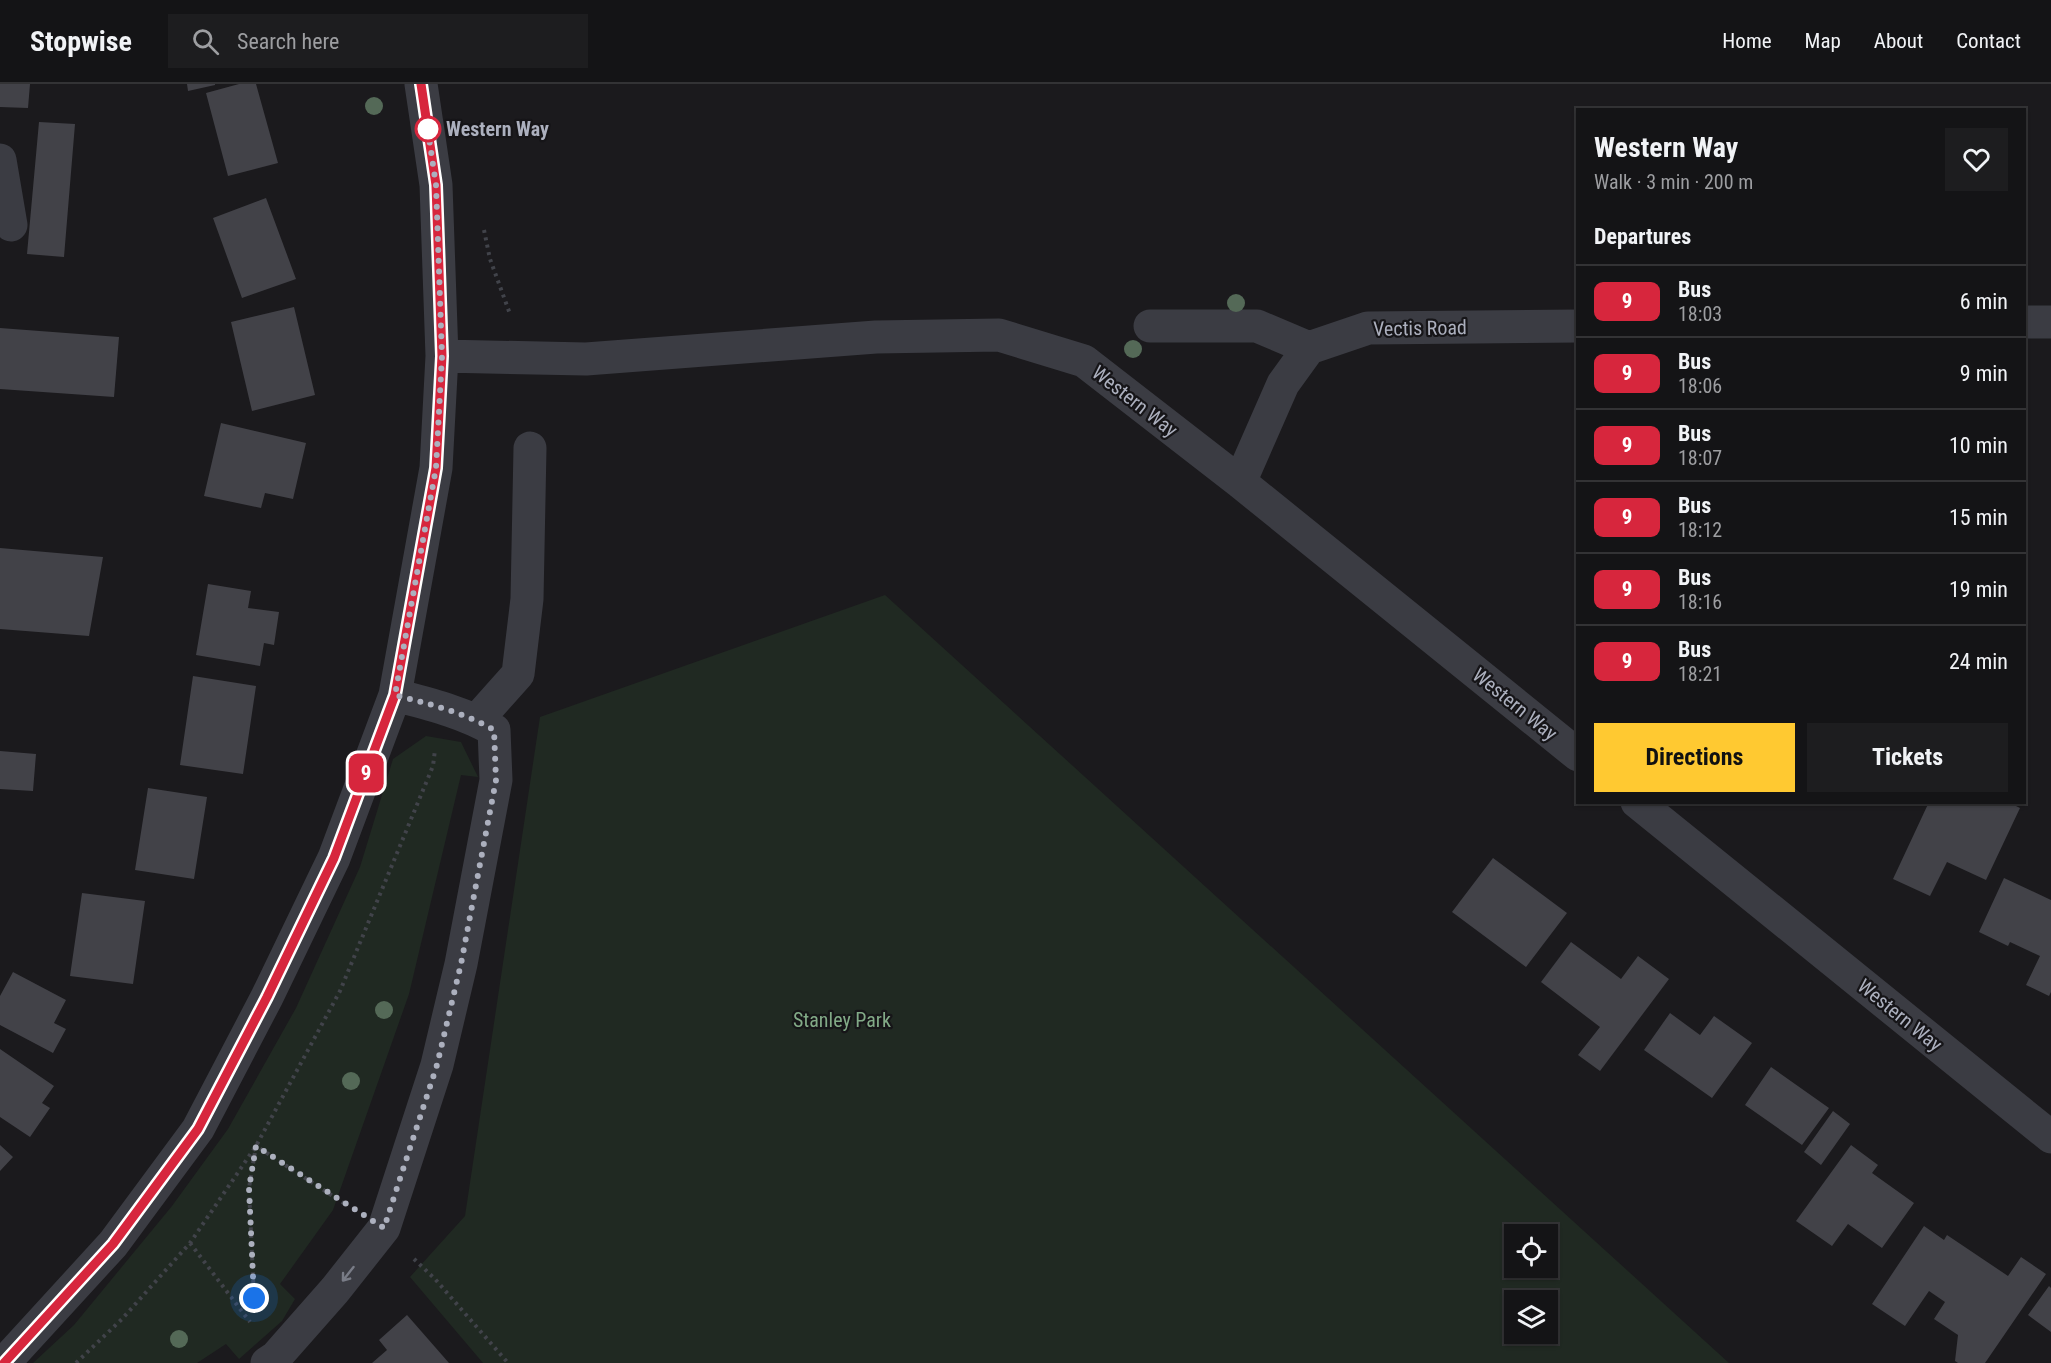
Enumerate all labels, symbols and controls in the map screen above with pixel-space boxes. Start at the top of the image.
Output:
search box [168,14,588,68]
text: Stopwise [30,25,132,58]
icon: search [189,25,222,58]
text: Search here [237,29,339,54]
text: Home [1722,29,1772,53]
text: Map [1805,29,1841,53]
text: About [1874,29,1923,53]
text: Contact [1956,29,2021,53]
marker: Western Way [415,116,441,142]
place label: Western Way [446,117,549,141]
button: heart [1945,128,2008,191]
text: Western Way [1594,131,1738,164]
text: Walk · 3 min · 200 m [1594,170,1753,194]
text: Departures [1594,224,1691,249]
text: Bus [1678,277,1711,302]
text: 9 [1622,289,1632,313]
text: 6 min [1960,289,2008,314]
text: 18:03 [1678,302,1722,326]
street label: Vectis Road [1373,315,1467,341]
text: Bus [1678,349,1711,374]
street label: Western Way [1088,360,1182,442]
text: 9 [1622,361,1632,385]
text: 9 min [1960,361,2008,386]
text: 18:06 [1678,374,1722,398]
text: Bus [1678,421,1711,446]
text: 9 [1622,433,1632,457]
text: 10 min [1949,433,2008,458]
text: 18:07 [1678,446,1722,470]
text: Bus [1678,493,1711,518]
text: 9 [1622,505,1632,529]
text: 15 min [1949,505,2008,530]
text: 18:12 [1678,518,1722,542]
text: Bus [1678,565,1711,590]
text: 9 [1622,577,1632,601]
text: 19 min [1949,577,2008,602]
text: 18:16 [1678,590,1722,614]
text: Bus [1678,637,1711,662]
text: 9 [1622,649,1632,673]
text: 24 min [1949,649,2008,674]
text: 18:21 [1678,662,1722,686]
street label: Western Way [1468,663,1562,745]
button: Directions [1594,723,1795,792]
button: Tickets [1807,723,2008,792]
line badge: 9 [346,754,386,792]
text: 9 [361,761,371,785]
street label: Western Way [1853,974,1947,1056]
park label: Stanley Park [793,1008,891,1032]
map controls [1504,1224,1558,1344]
button: locate [1504,1224,1558,1278]
one-way arrow [341,1266,354,1282]
your location [239,1283,269,1313]
button: layers [1504,1290,1558,1344]

